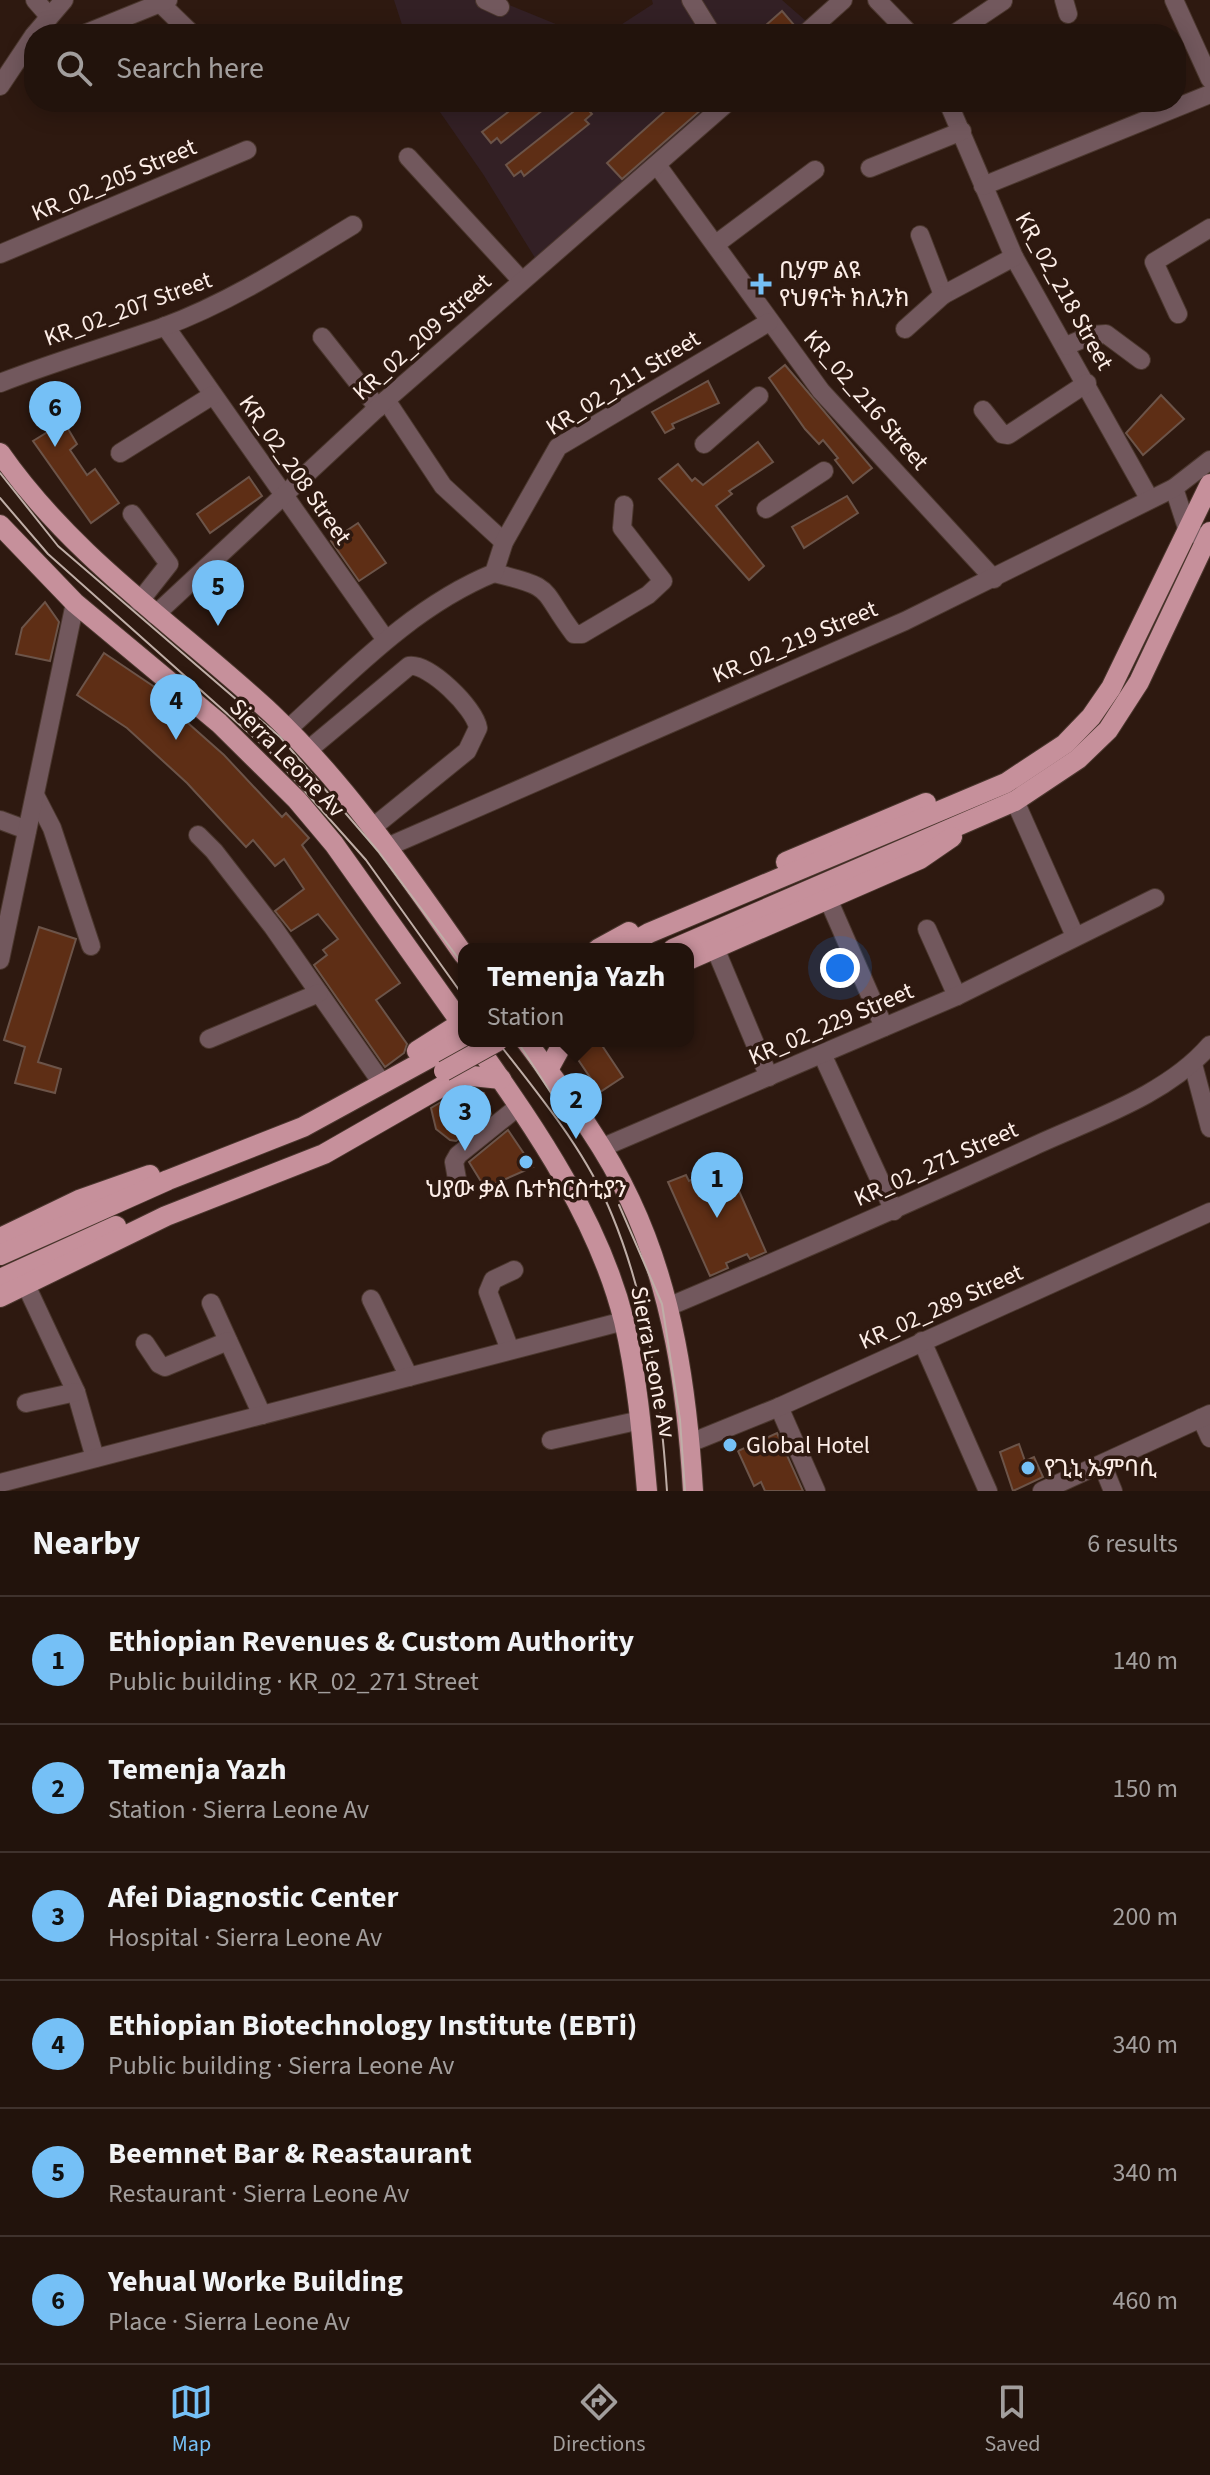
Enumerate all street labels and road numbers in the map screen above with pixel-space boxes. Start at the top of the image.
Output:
street label: KR_02_205 Street [26,129,202,231]
street label: KR_02_218 Street [1006,205,1122,377]
street label: KR_02_207 Street [39,262,217,356]
street label: KR_02_209 Street [345,265,499,409]
street label: KR_02_211 Street [539,321,707,445]
street label: KR_02_216 Street [795,322,937,478]
street label: KR_02_208 Street [230,388,360,552]
street label: KR_02_219 Street [707,591,883,693]
street label: Sierra Leone Av [221,691,353,825]
street label: KR_02_229 Street [743,973,919,1075]
street label: KR_02_271 Street [848,1112,1024,1216]
street label: KR_02_289 Street [853,1255,1029,1359]
street label: Sierra Leone Av [621,1283,685,1441]

